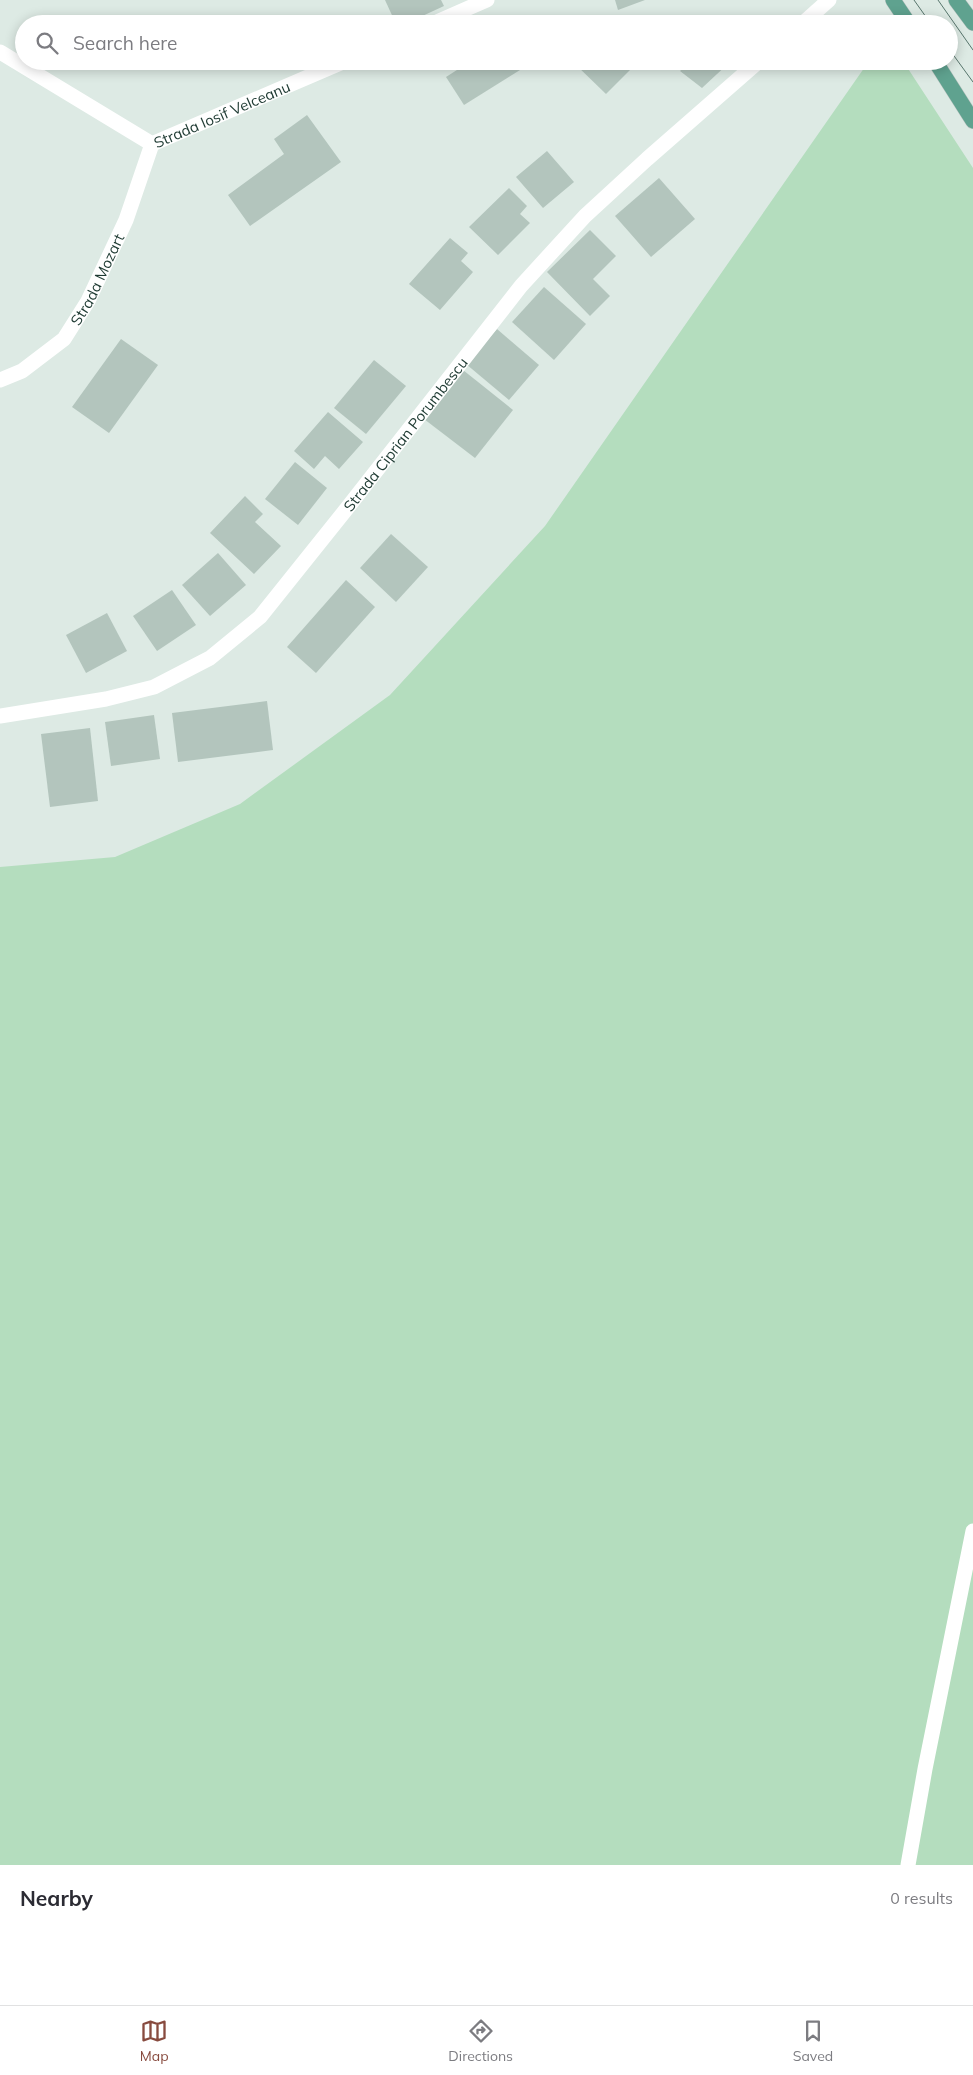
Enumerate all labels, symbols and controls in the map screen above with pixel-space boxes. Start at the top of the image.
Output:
search box [15,15,958,70]
icon: search [33,29,61,57]
text: Search here [73,31,177,55]
street label: Strada Iosif Velceanu [151,76,293,152]
street label: Strada Mozart [66,230,128,329]
street label: Strada Ciprian Porumbescu [339,353,471,515]
text: Nearby [20,1885,93,1911]
text: 0 results [890,1888,953,1908]
tab: Map [140,2017,169,2065]
tab: Directions [448,2017,513,2065]
tab: Saved [793,2017,833,2065]

